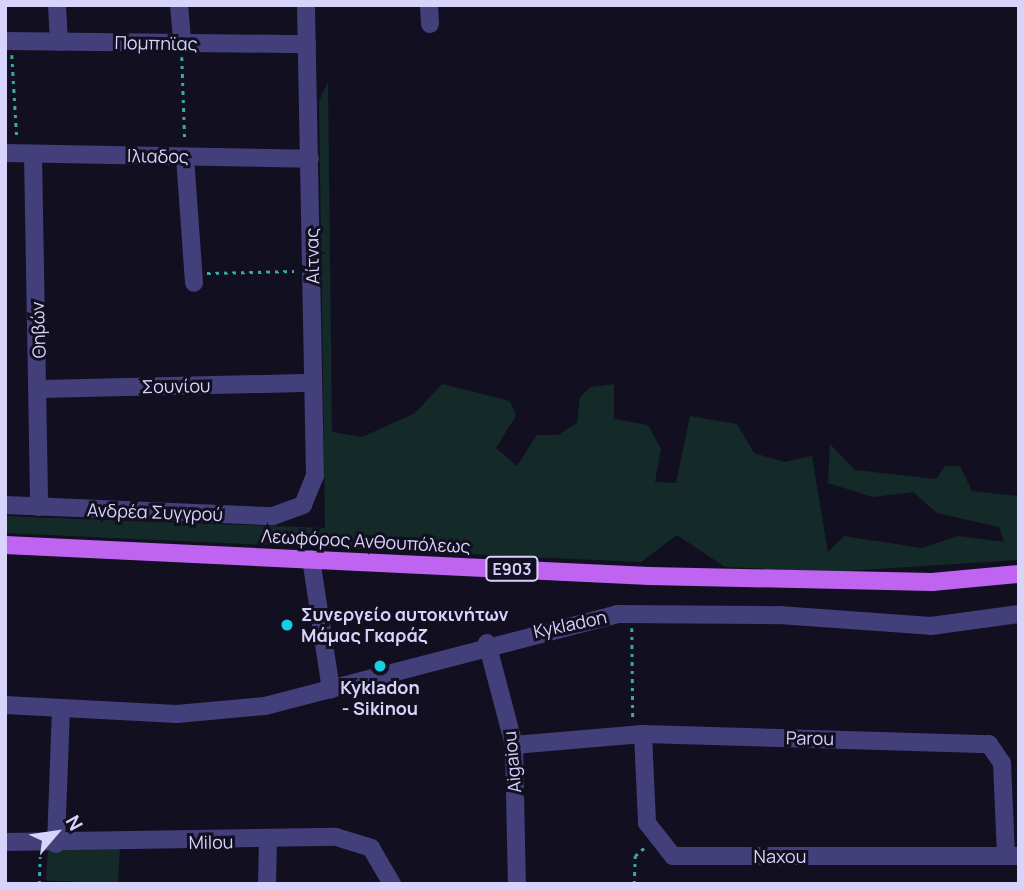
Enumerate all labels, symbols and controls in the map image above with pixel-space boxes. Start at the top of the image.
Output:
street label: Πομπηϊας [114,31,198,55]
street label: Ιλιαδος [127,145,189,167]
street label: Αίτνας [301,228,323,284]
street label: Θηβών [26,301,50,359]
street label: Σουνίου [141,375,211,397]
street label: Ανδρέα Συγγρού [87,499,223,525]
street label: Λεωφόρος Ανθουπόλεως [261,525,471,557]
road number: E903 [484,556,540,582]
place label: Συνεργείο αυτοκινήτων Μάμας Γκαράζ [301,604,508,646]
street label: Kykladon [531,606,609,642]
marker: Συνεργείο αυτοκινήτων Μάμας Γκαράζ [279,617,295,633]
marker: Kykladon - Sikinou [372,658,388,674]
place label: Kykladon - Sikinou [340,677,420,720]
street label: Parou [786,727,834,749]
street label: Aigaiou [499,730,525,794]
north arrow [21,798,91,868]
text: N [60,811,89,835]
street label: Milou [188,831,234,853]
street label: Naxou [754,845,806,867]

